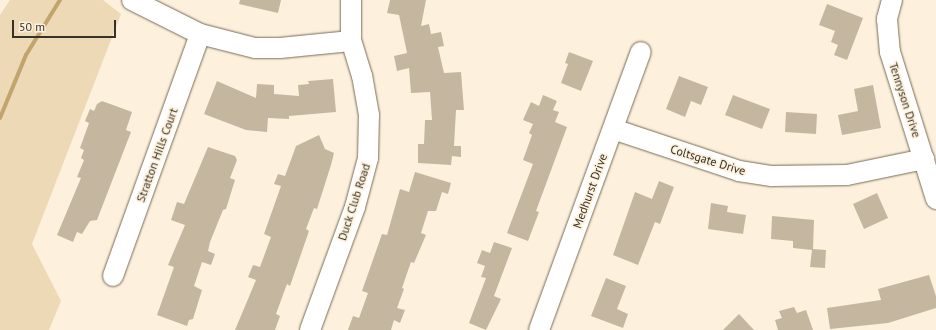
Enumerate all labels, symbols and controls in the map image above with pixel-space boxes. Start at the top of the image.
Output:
scale bar [14,12,118,38]
text: 50 m [19,19,45,34]
street label: Tennyson Drive [886,61,924,139]
street label: Stratton Hills Court [133,106,181,204]
street label: Coltsgate Drive [669,142,747,178]
street label: Medhurst Drive [570,152,610,230]
street label: Duck Club Road [335,161,373,243]

